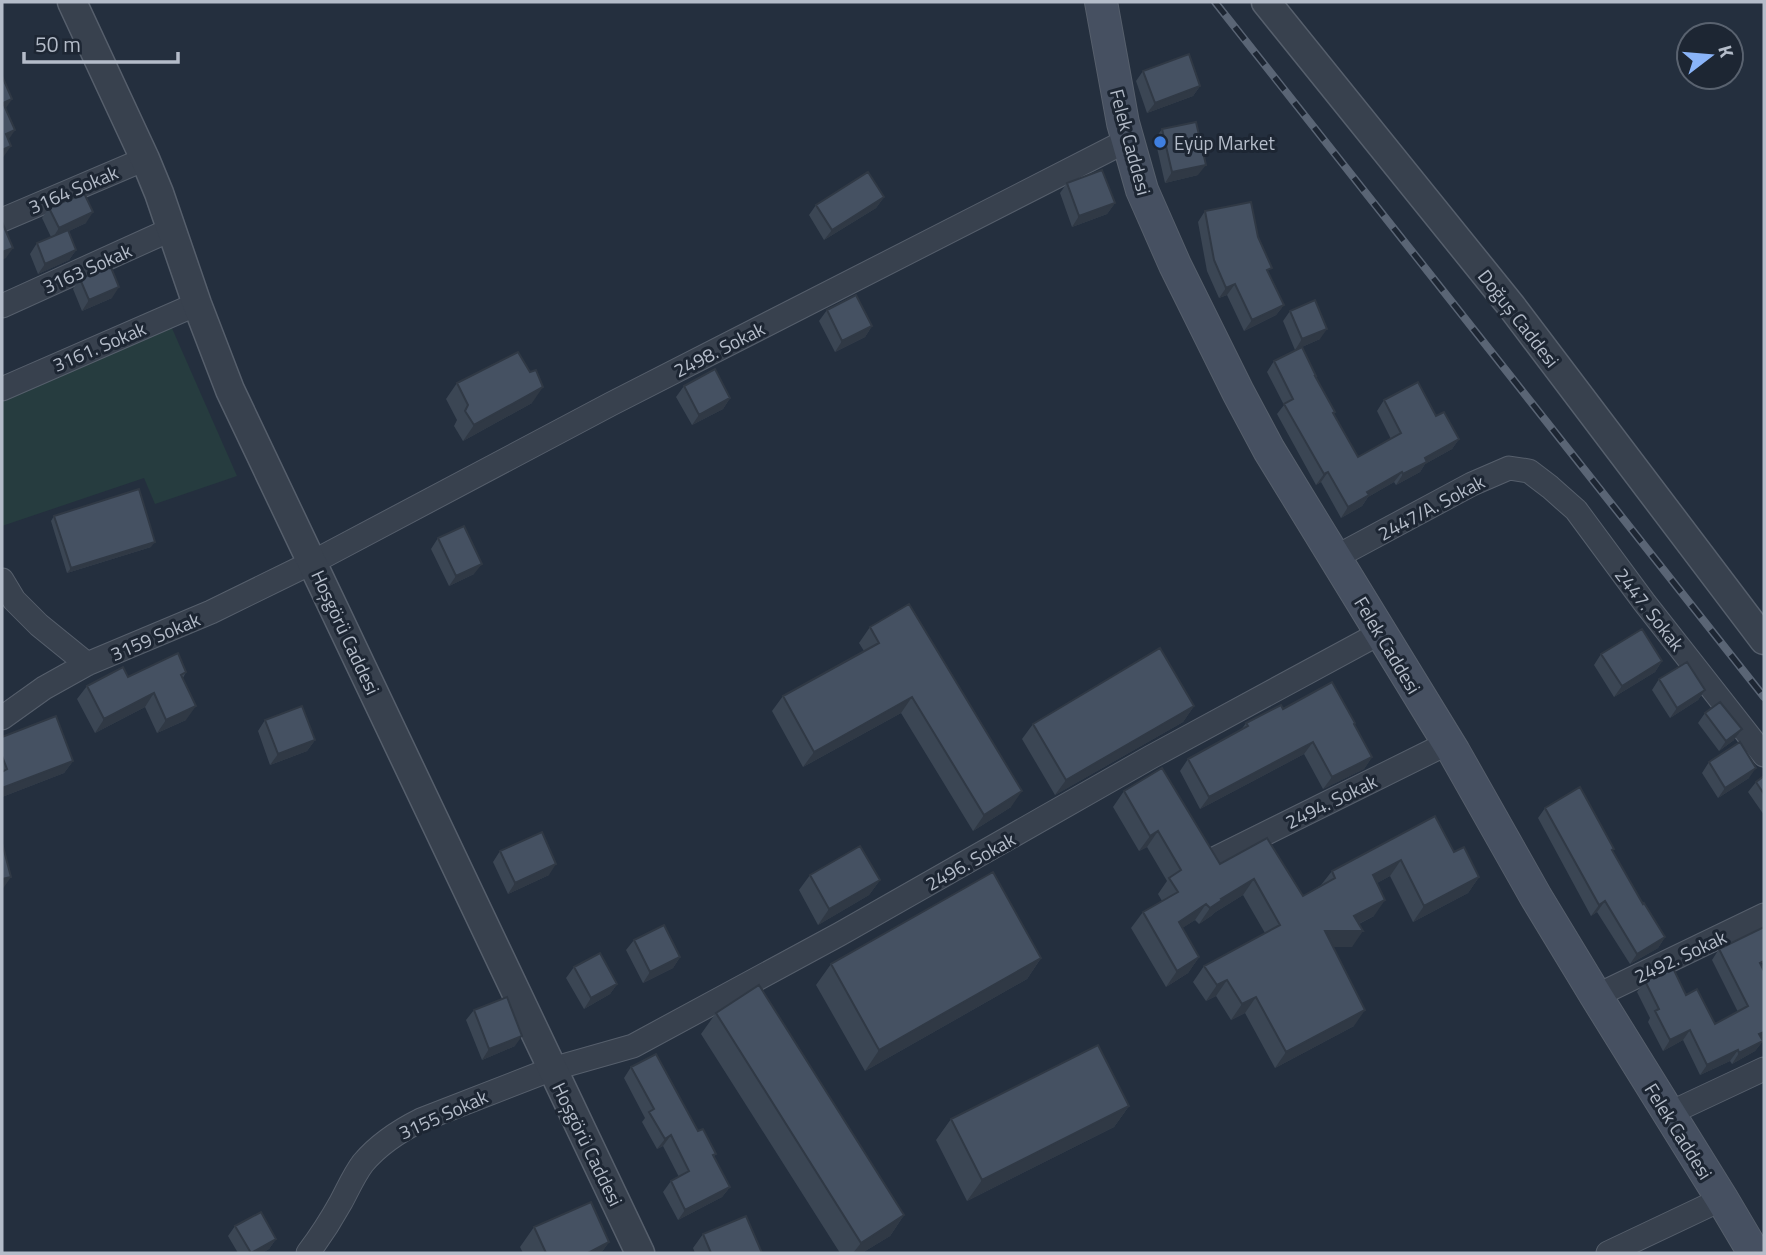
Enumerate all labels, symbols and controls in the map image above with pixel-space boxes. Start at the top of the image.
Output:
scale bar [24,21,178,65]
north arrow [1675,21,1745,91]
text: 50 m [35,28,81,60]
text: K [1711,42,1742,61]
street label: Felek Caddesi [1103,86,1159,198]
place label: Eyüp Market [1174,128,1275,157]
marker: Eyüp Market [1152,134,1168,150]
street label: 3164 Sokak [24,157,122,221]
street label: 3163 Sokak [38,235,136,301]
street label: Doğuş Caddesi [1471,263,1567,373]
street label: 3161. Sokak [48,313,150,379]
street label: 2498. Sokak [668,314,770,384]
street label: 2447/A. Sokak [1372,467,1490,547]
street label: 2447. Sokak [1608,561,1692,657]
street label: Hoşgörü Caddesi [304,565,388,699]
street label: Felek Caddesi [1347,591,1429,699]
street label: 3159 Sokak [106,604,204,668]
street label: 2494. Sokak [1280,766,1382,836]
street label: 2496. Sokak [920,824,1020,898]
street label: 2492. Sokak [1629,922,1731,990]
street label: Hoşgörü Caddesi [545,1077,631,1211]
street label: Felek Caddesi [1638,1077,1720,1185]
street label: 3155 Sokak [394,1081,492,1147]

